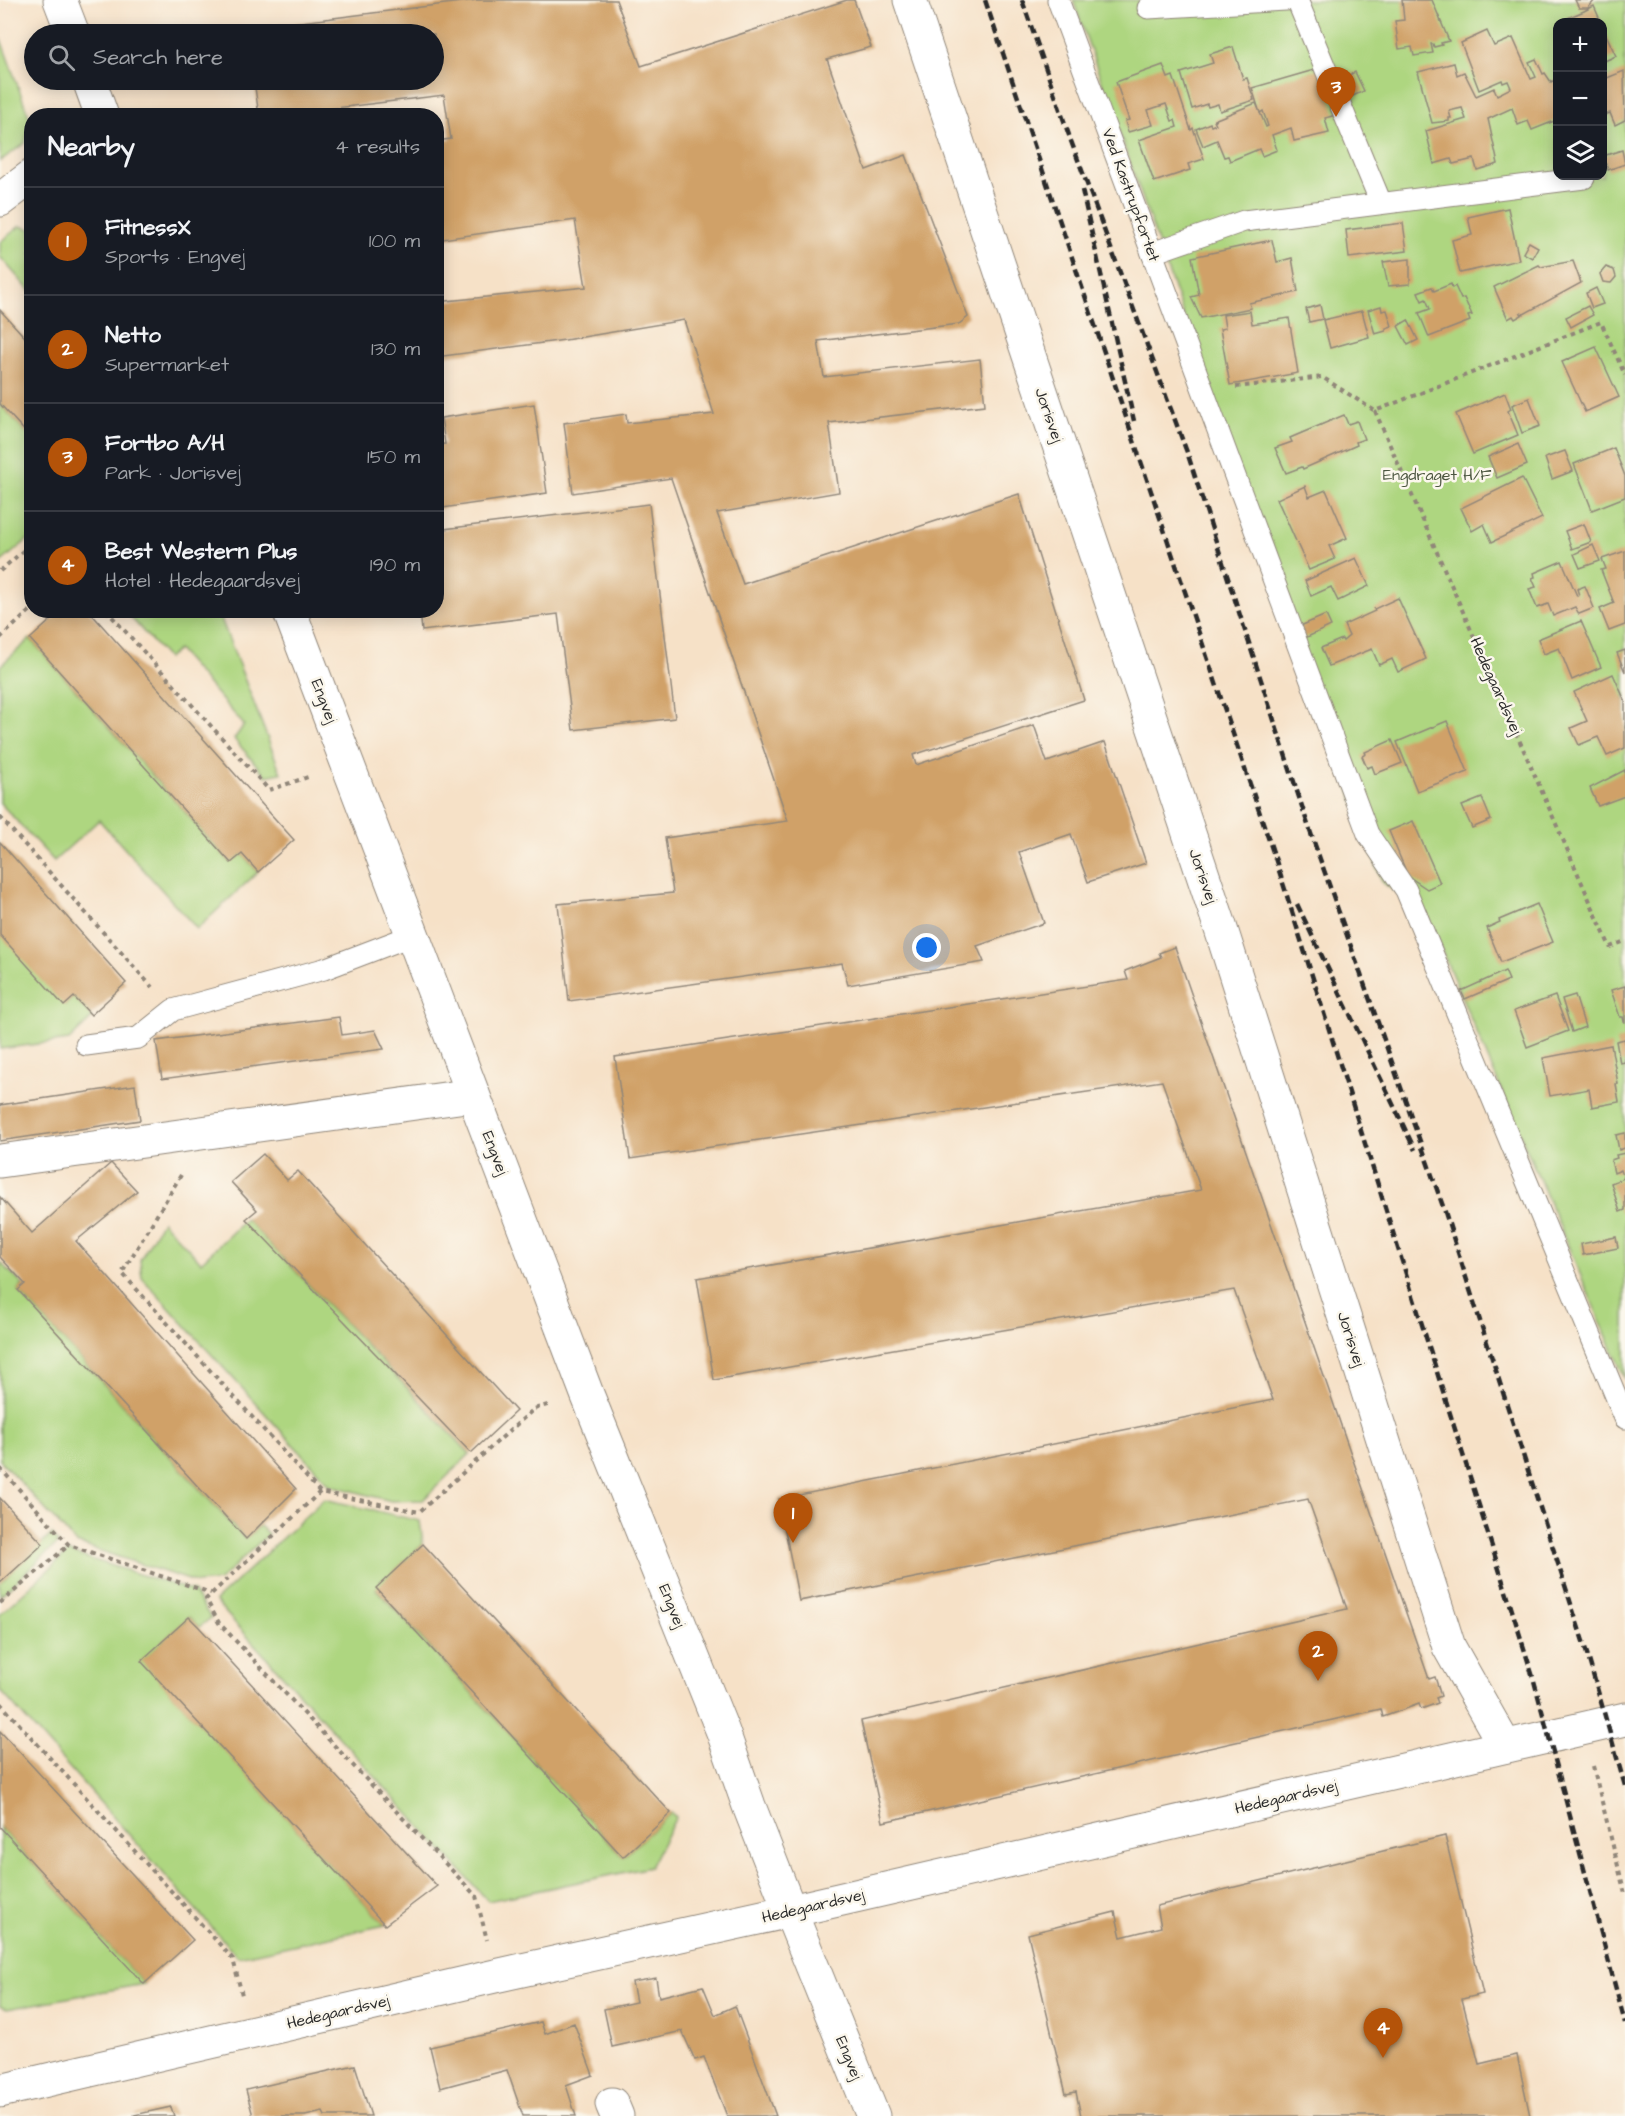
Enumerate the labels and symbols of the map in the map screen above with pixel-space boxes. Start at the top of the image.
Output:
pin: 3 [1316,68,1356,117]
street label: Ved Kastrupfortet [1097,125,1166,265]
street label: Jorisvej [1029,385,1069,445]
park label: Engdraget H/F [1383,464,1491,487]
street label: Hedegaardsvej [1464,634,1527,739]
street label: Engvej [305,676,342,727]
street label: Jorisvej [1183,846,1223,906]
your location [912,933,941,962]
street label: Engvej [476,1128,513,1179]
street label: Jorisvej [1332,1309,1370,1369]
pin: 1 [774,1494,812,1543]
street label: Engvej [652,1581,691,1632]
pin: 2 [1298,1632,1338,1681]
street label: Hedegaardsvej [1233,1774,1340,1820]
street label: Hedegaardsvej [760,1883,867,1929]
street label: Hedegaardsvej [285,1989,392,2035]
pin: 4 [1364,2008,1402,2058]
street label: Engvej [829,2033,868,2084]

